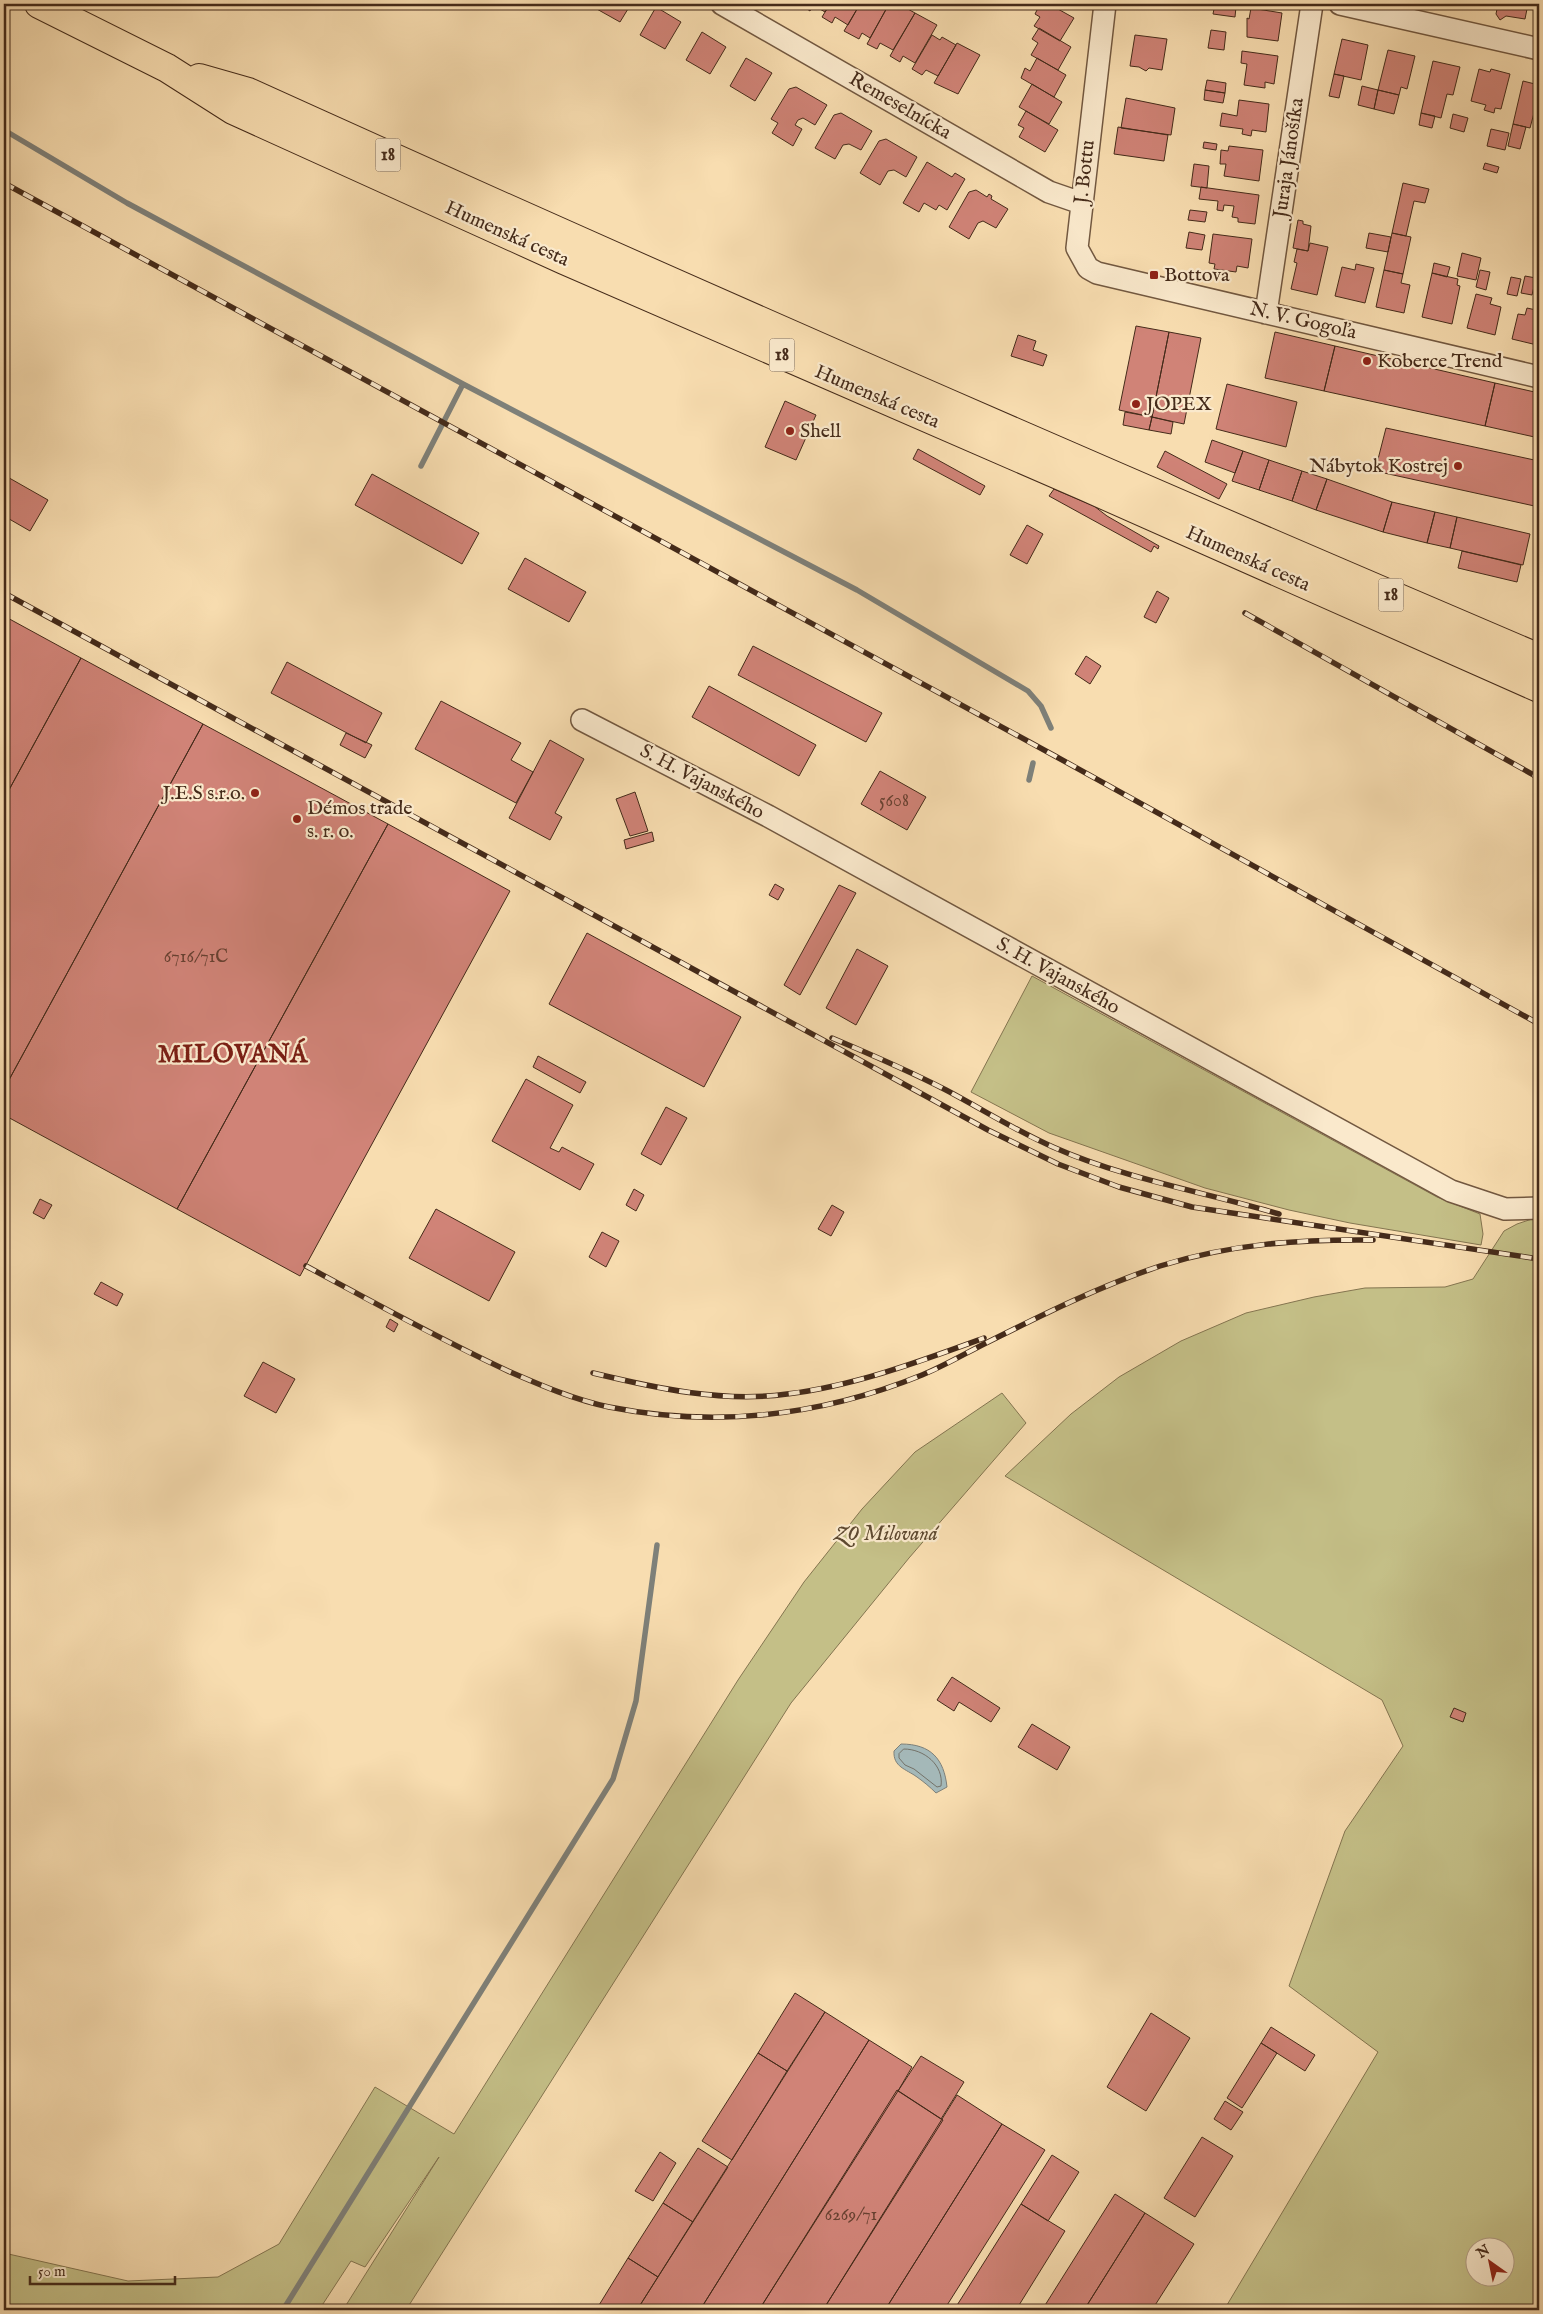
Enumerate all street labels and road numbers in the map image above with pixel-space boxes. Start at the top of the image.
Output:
street label: Remeselnícka [844,67,956,146]
street label: Juraja Jánošíka [1268,96,1310,222]
road number: 18 [376,138,400,172]
street label: J. Bottu [1069,139,1101,207]
street label: Humenská cesta [441,195,573,273]
street label: N. V. Gogoľa [1247,297,1359,346]
road number: 18 [770,338,794,372]
street label: Humenská cesta [811,359,944,435]
street label: Humenská cesta [1182,520,1314,598]
road number: 18 [1378,578,1404,612]
street label: S. H. Vajanského [635,739,769,825]
street label: S. H. Vajanského [992,932,1124,1020]

